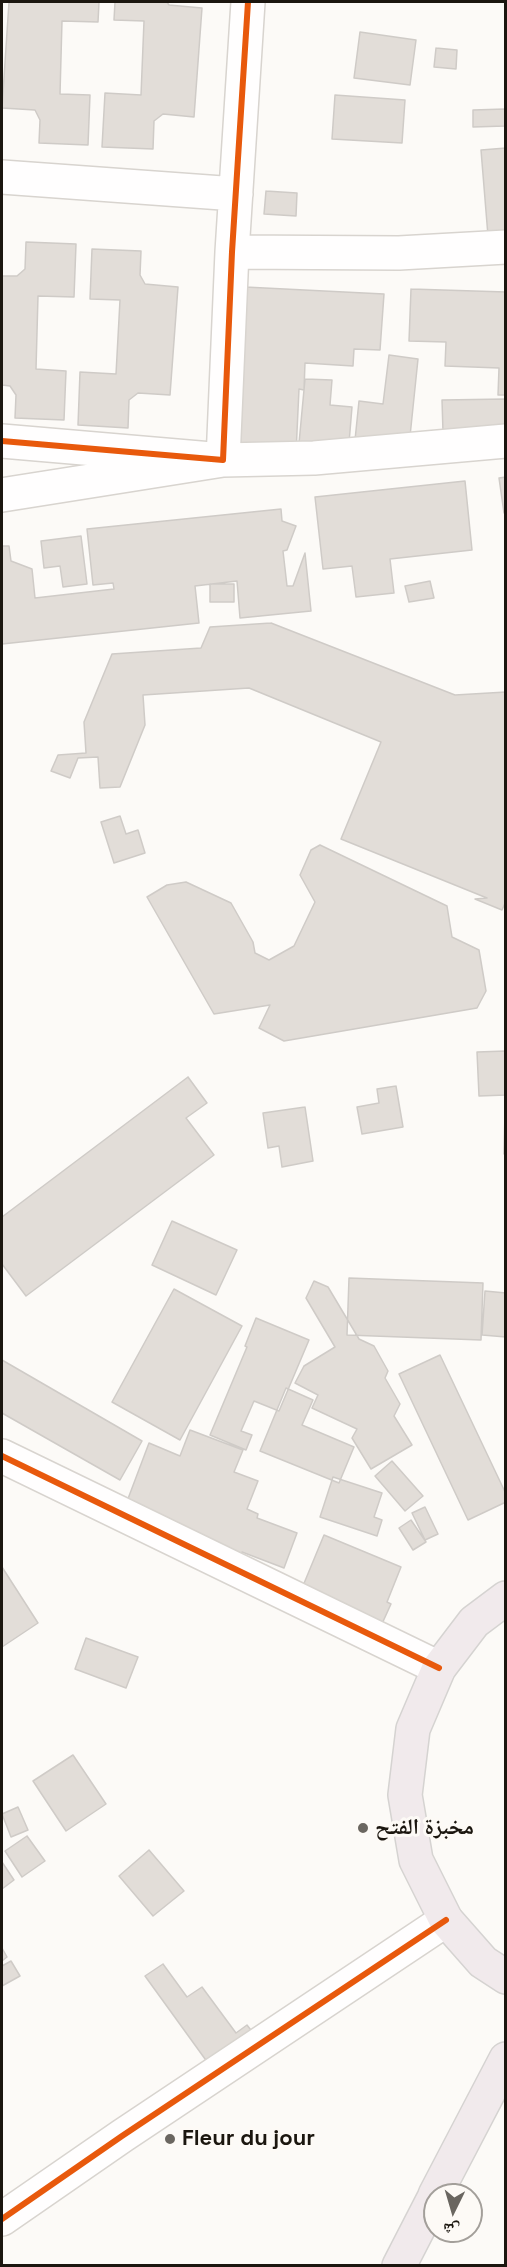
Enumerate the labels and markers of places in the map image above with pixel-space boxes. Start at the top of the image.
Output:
place label: مخبزة الفتح [375,1815,474,1841]
marker: مخبزة الفتح [356,1821,370,1835]
place label: Fleur du jour [182,2126,315,2152]
marker: Fleur du jour [163,2132,177,2146]

